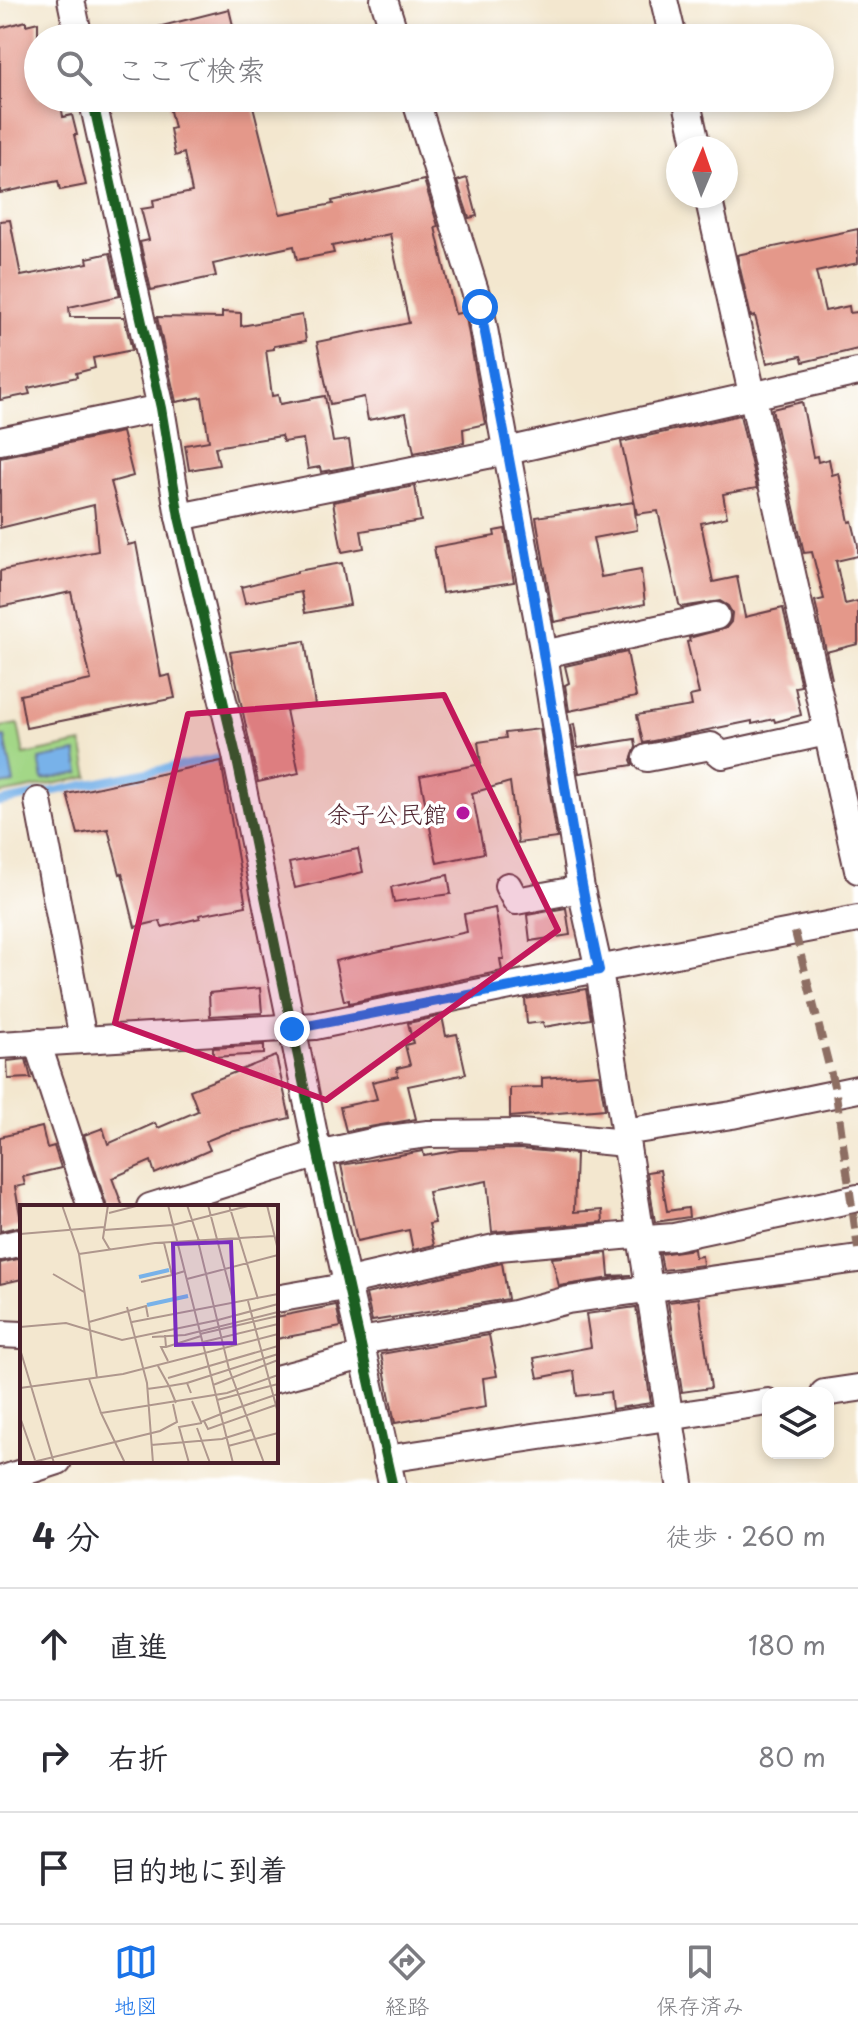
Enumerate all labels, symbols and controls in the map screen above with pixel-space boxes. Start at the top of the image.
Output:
search box [24,24,834,112]
icon: search [52,46,96,90]
text: ここで検索 [116,46,266,91]
north arrow [666,136,738,208]
route start [462,289,498,325]
place label: 余子公民館 [327,795,447,831]
marker: 余子公民館 [454,804,472,822]
route end [274,1011,310,1047]
inset map [20,1205,278,1463]
map controls [762,1387,834,1459]
button: layers [762,1387,834,1459]
text: 4 分 [32,1509,100,1561]
text: 徒歩 · 260 m [666,1516,826,1555]
icon: ahead [32,1622,76,1666]
text: 直進 [108,1622,168,1667]
text: 180 m [748,1625,826,1664]
icon: right [32,1734,76,1778]
text: 右折 [108,1734,168,1779]
text: 80 m [758,1737,826,1776]
icon: arrive [32,1846,76,1890]
text: 目的地に到着 [108,1846,288,1891]
tab: 地図 [114,1940,158,2021]
tab: 経路 [385,1940,429,2021]
tab: 保存済み [656,1940,744,2021]

